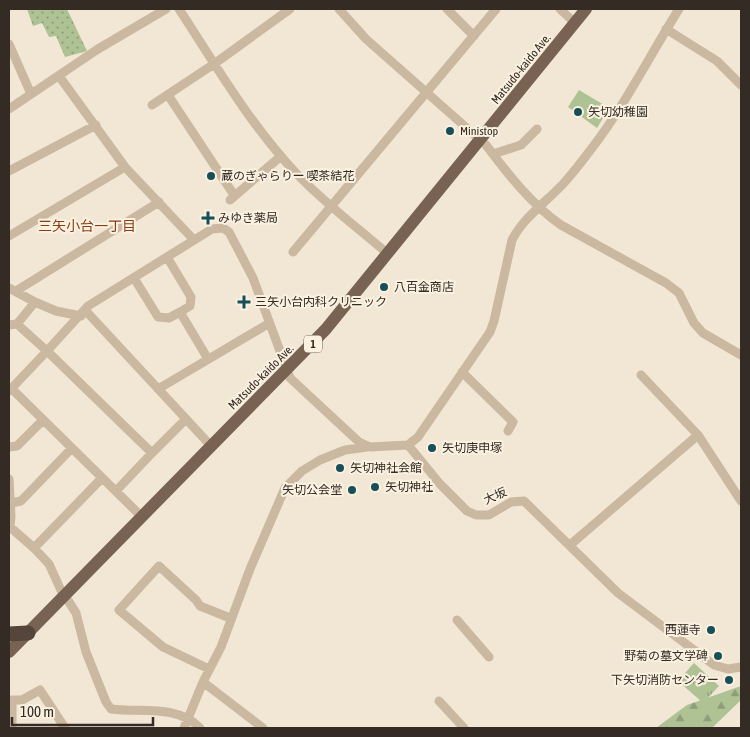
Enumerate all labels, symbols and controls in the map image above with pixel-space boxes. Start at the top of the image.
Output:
street label: Matsudo-kaido Ave. [488,31,554,107]
place label: 矢切幼稚園 [588,105,648,119]
marker: 矢切幼稚園 [572,106,584,118]
place label: Ministop [460,124,499,138]
marker: Ministop [444,125,456,137]
place label: 蔵のぎゃらりー 喫茶結花 [221,169,354,183]
marker: 蔵のぎゃらりー 喫茶結花 [205,170,217,182]
place label: みゆき薬局 [218,211,278,225]
marker: みゆき薬局 [202,212,214,224]
district label: 三矢小台一丁目 [38,218,136,234]
place label: 八百金商店 [394,280,454,294]
marker: 八百金商店 [378,281,390,293]
marker: 三矢小台内科クリニック [237,295,251,309]
place label: 三矢小台内科クリニック [255,295,387,309]
road number: 1 [304,336,322,352]
street label: Matsudo-kaido Ave. [226,342,296,412]
place label: 矢切庚申塚 [442,441,502,455]
marker: 矢切庚申塚 [426,442,438,454]
place label: 矢切神社会館 [350,461,422,475]
marker: 矢切神社会館 [334,462,346,474]
place label: 矢切神社 [385,480,433,494]
marker: 矢切神社 [369,481,381,493]
place label: 矢切公会堂 [282,483,342,497]
marker: 矢切公会堂 [346,484,358,496]
street label: 大坂 [481,485,509,507]
place label: 西蓮寺 [665,623,701,637]
marker: 西蓮寺 [705,624,717,636]
place label: 野菊の墓文学碑 [624,649,708,663]
marker: 野菊の墓文学碑 [712,650,724,662]
place label: 下矢切消防センター [611,673,719,687]
marker: 下矢切消防センター [723,674,735,686]
scale bar [12,694,154,726]
text: 100 m [20,703,54,720]

